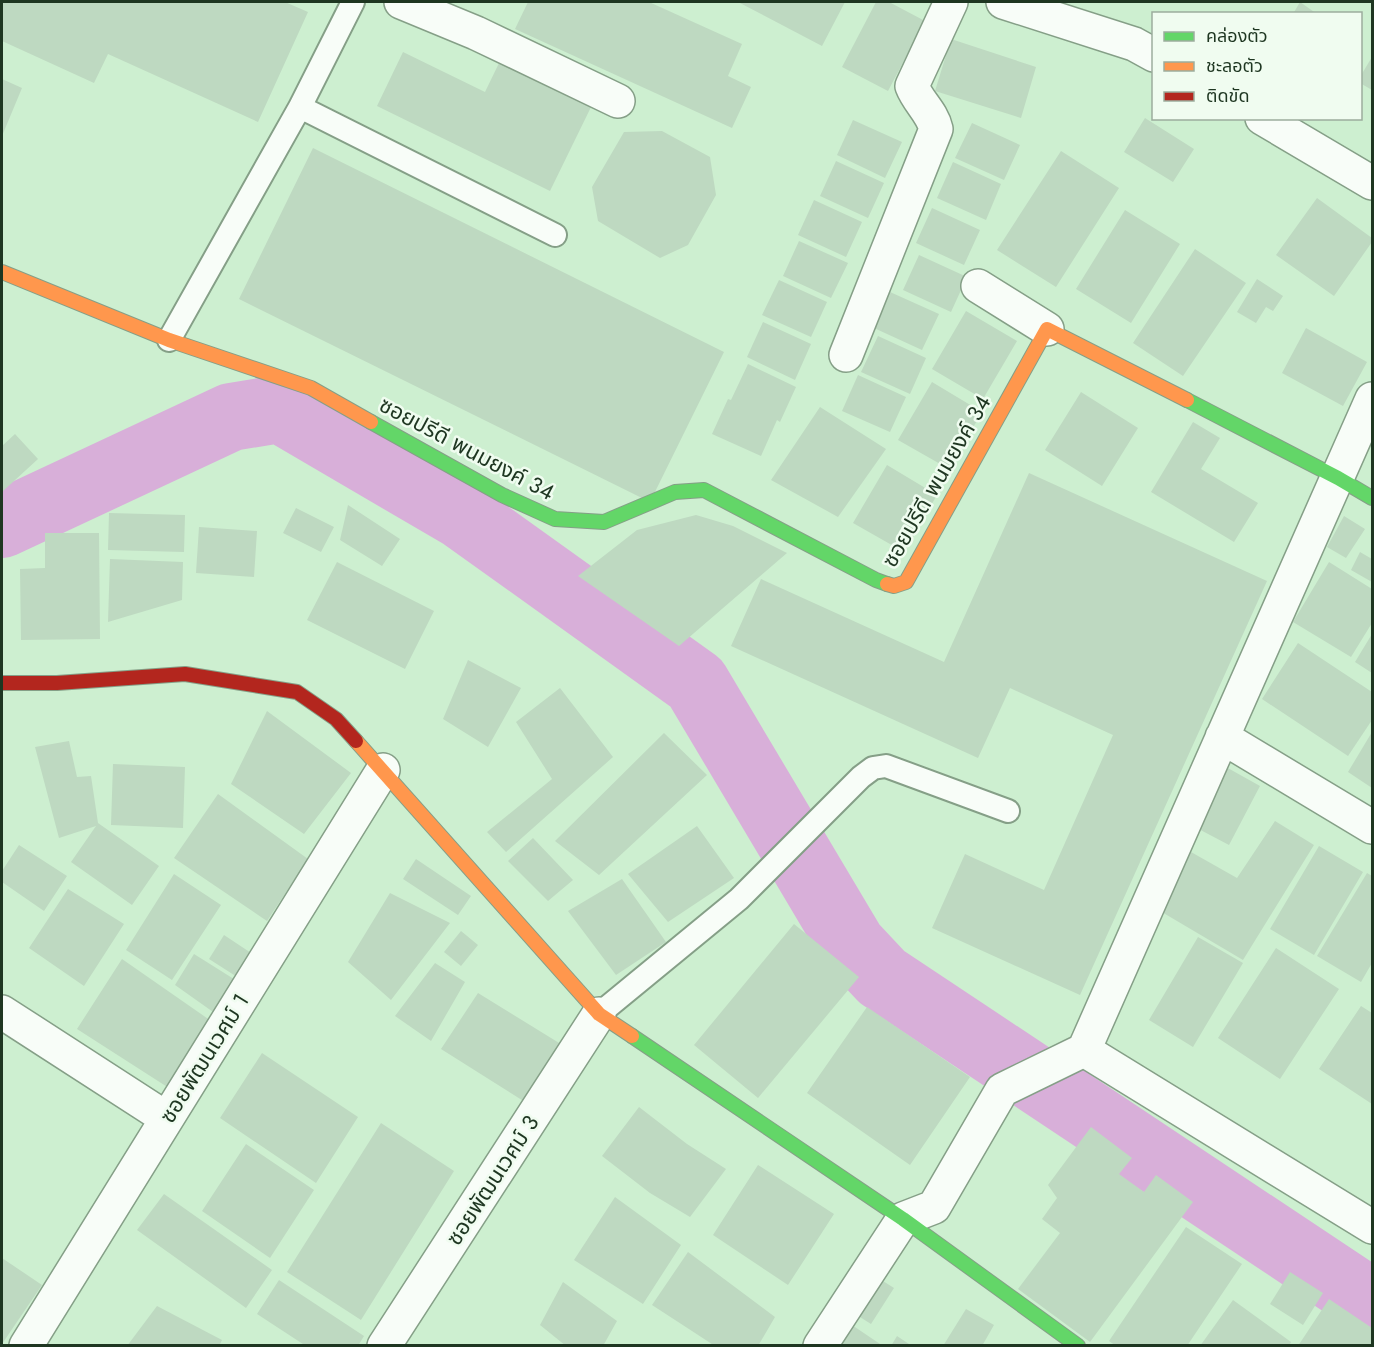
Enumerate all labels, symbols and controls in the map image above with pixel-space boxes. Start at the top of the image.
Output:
legend [1152,12,1362,120]
text: คล่องตัว [1206,23,1268,49]
text: ชะลอตัว [1206,53,1263,79]
text: ติดขัด [1206,83,1249,109]
street label: ซอยปรีดี พนมยงค์ 34 [374,388,560,508]
street label: ซอยปรีดี พนมยงค์ 34 [874,389,999,573]
street label: ซอยพัฒนเวศม์ 1 [151,987,257,1129]
street label: ซอยพัฒนเวศม์ 3 [438,1109,546,1251]

